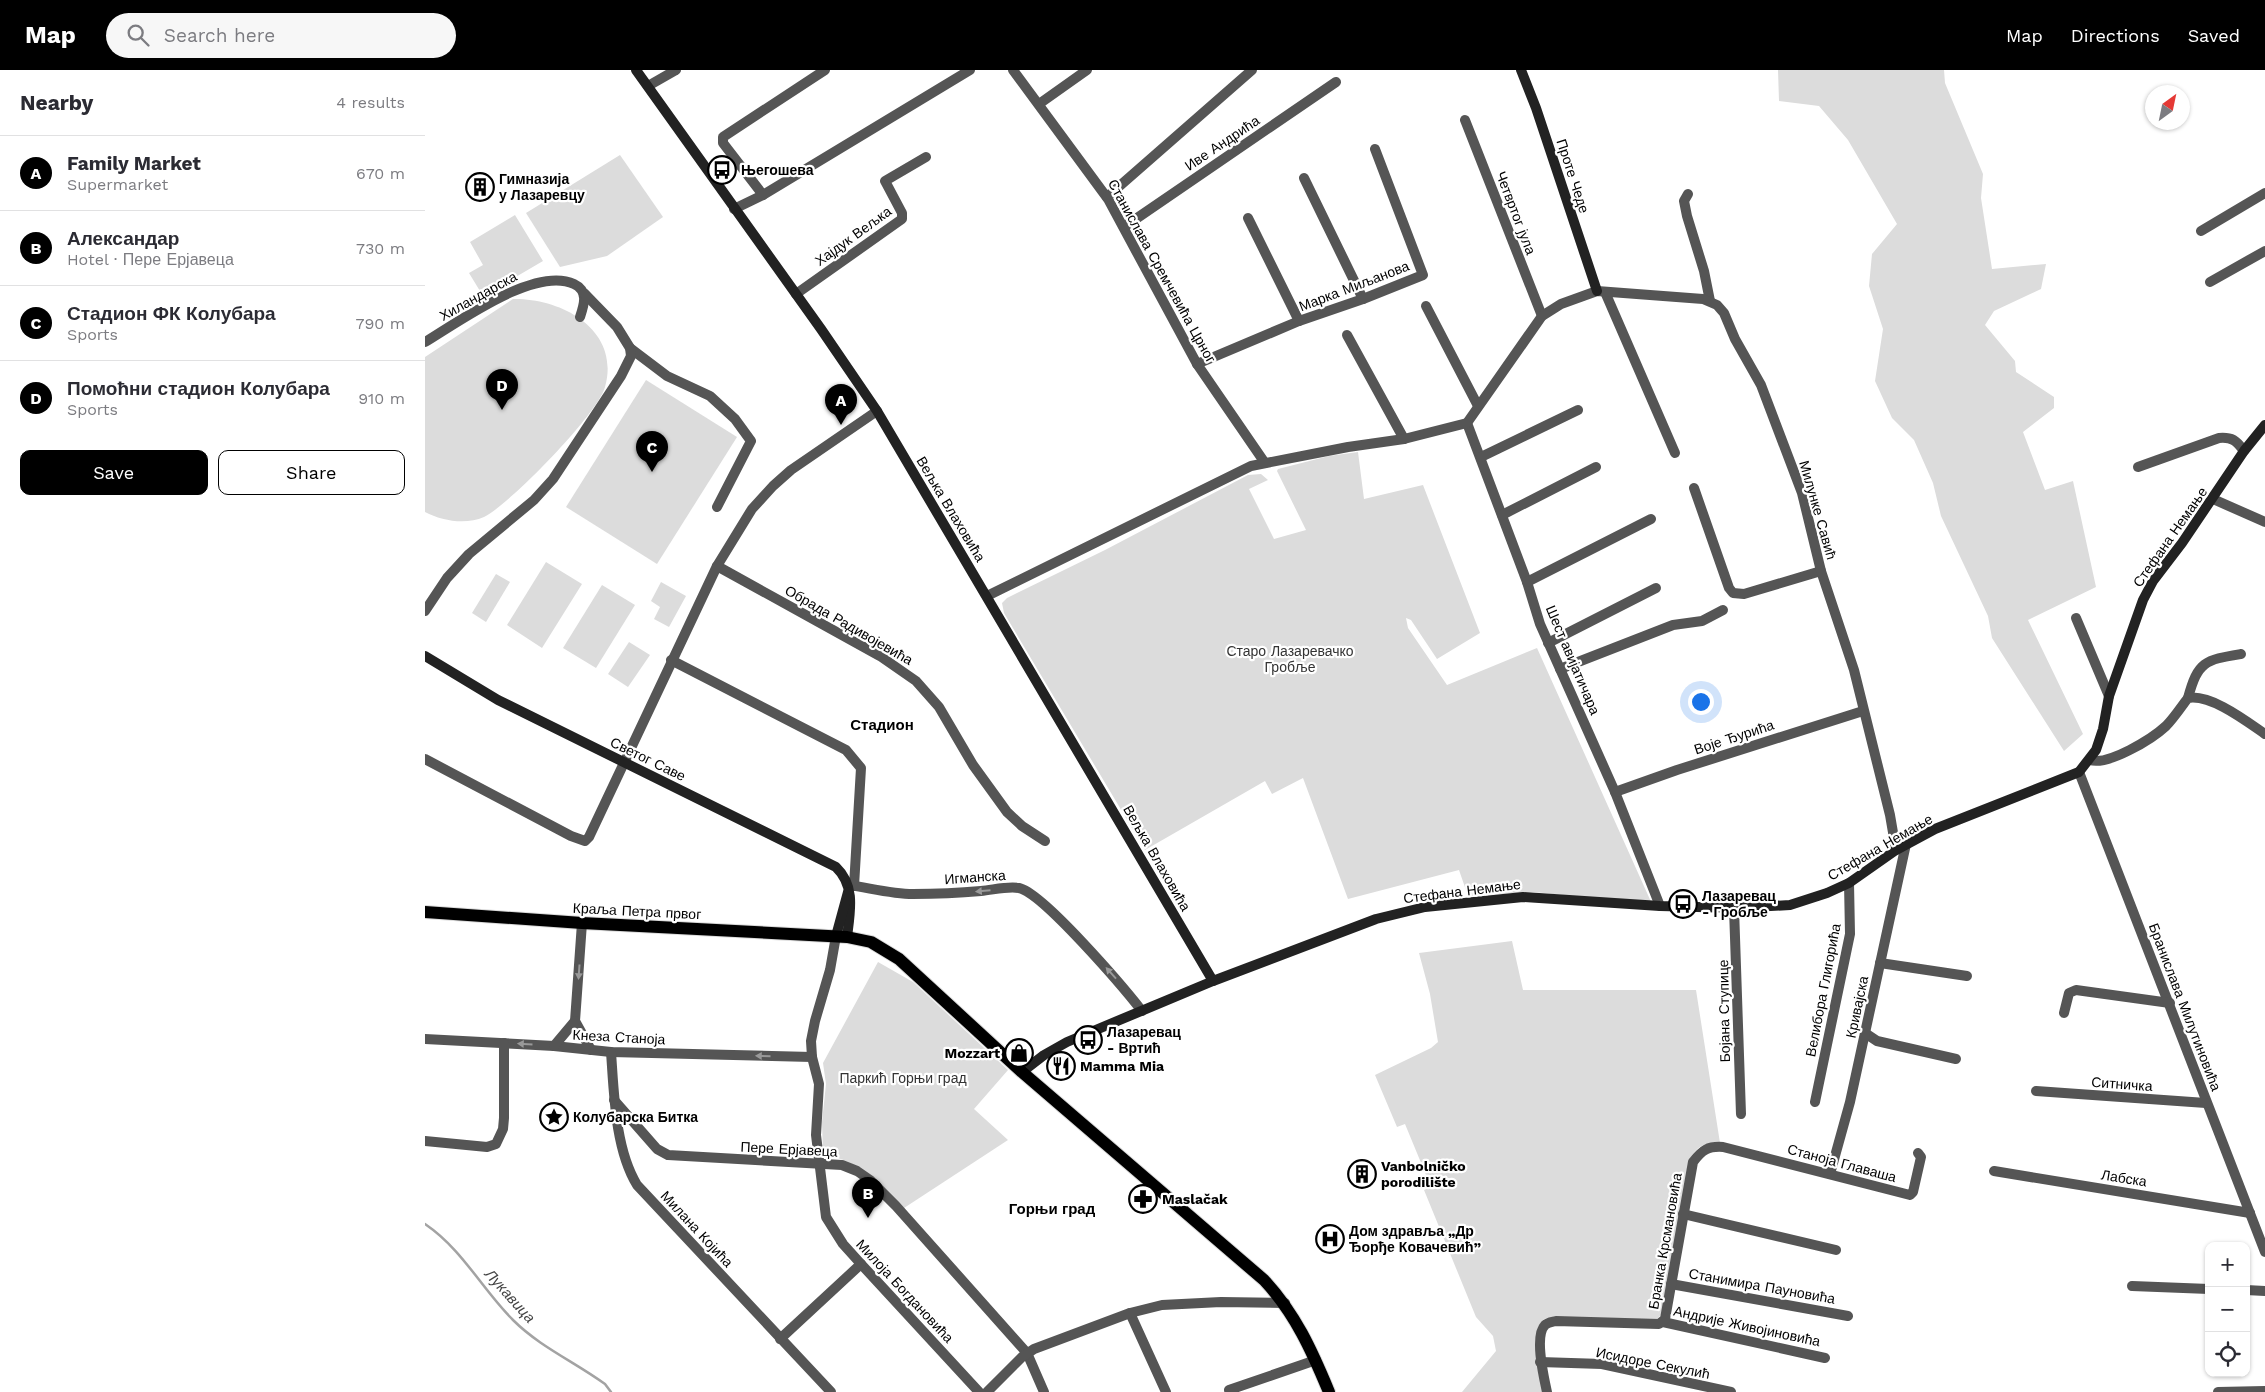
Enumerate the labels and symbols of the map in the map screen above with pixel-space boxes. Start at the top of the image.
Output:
north arrow [2145,85,2190,130]
street label: Иве Андрића [1182,112,1262,174]
street label: Проте Чеде [1554,137,1593,215]
bus stop icon: Његошева [707,155,737,185]
place label: Његошева [741,162,814,178]
street label: Четвртог јула [1493,169,1539,257]
place label: Гимназија у Лазаревцу [499,171,585,203]
building icon: Гимназија у Лазаревцу [465,172,495,202]
street label: Станислава Сремчевића Црног [1105,176,1219,366]
street label: Хајдук Вељка [812,203,894,269]
street label: Марка Миљанова [1297,258,1412,314]
street label: Хиландарска [437,268,520,324]
pin: D [486,369,518,410]
pin: A [825,384,857,425]
pin: C [636,431,668,472]
street label: Вељка Влаховића [913,454,989,565]
street label: Милунке Савић [1796,459,1840,561]
street label: Стефана Немање [2130,484,2211,590]
street label: Обрада Радивојевића [782,582,916,668]
street label: Шест авијатичара [1543,603,1603,717]
park label: Старо Лазаревачко Гробље [1226,643,1354,675]
your location [1688,689,1714,715]
district label: Стадион [850,716,914,734]
street label: Воје Ђурића [1692,717,1776,757]
street label: Светог Саве [608,734,688,784]
street label: Вељка Влаховића [1120,802,1194,914]
street label: Стефана Немање [1825,810,1935,883]
street label: Игманска [944,867,1006,887]
street label: Стефана Немање [1402,876,1522,906]
one-way arrow [975,887,991,895]
place label: Лазаревац - Гробље [1702,888,1776,920]
bus stop icon: Лазаревац - Гробље [1668,889,1698,919]
street label: Краља Петра првог [572,900,702,922]
street label: Бранислава Милутиновића [2146,921,2224,1093]
street label: Велибора Глигорића [1802,922,1844,1058]
street label: Бојана Ступице [1715,959,1733,1063]
one-way arrow [574,964,582,980]
one-way arrow [1105,968,1117,980]
street label: Кривајска [1843,974,1871,1040]
place label: Лазаревац - Вртић [1107,1024,1181,1056]
bus stop icon: Лазаревац - Вртић [1073,1025,1103,1055]
street label: Кнеза Станоја [572,1027,666,1047]
shop icon: Mozzart [1004,1038,1034,1068]
one-way arrow [517,1040,533,1048]
place label: Mozzart [944,1045,1000,1061]
restaurant icon: Mamma Mia [1046,1051,1076,1081]
one-way arrow [755,1052,771,1060]
place label: Mamma Mia [1080,1058,1165,1074]
park label: Паркић Горњи град [839,1070,967,1086]
street label: Ситничка [2091,1074,2153,1094]
place icon: Колубарска Битка [539,1102,569,1132]
place label: Колубарска Битка [573,1109,698,1125]
street label: Пере Ерјавеца [740,1138,838,1160]
street label: Станоја Главаша [1786,1141,1898,1185]
place label: Vanbolničko porodilište [1381,1158,1466,1190]
building icon: Vanbolničko porodilište [1347,1159,1377,1189]
street label: Лабска [2100,1166,2148,1190]
street label: Бранка Крсмановића [1645,1171,1685,1310]
pin: B [852,1177,884,1218]
pharmacy icon: Maslačak [1128,1184,1158,1214]
street label: Милана Којића [658,1188,736,1271]
place label: Maslačak [1162,1191,1228,1207]
district label: Горњи град [1009,1200,1096,1218]
place label: Дом здравља „Др Ђорђе Ковачевић” [1349,1223,1481,1255]
hospital icon: Дом здравља „Др Ђорђе Ковачевић” [1315,1224,1345,1254]
street label: Милоја Богдановића [853,1236,957,1346]
water label: Лукавица [480,1265,539,1327]
street label: Станимира Пауновића [1687,1265,1837,1307]
street label: Андрије Живојиновића [1672,1303,1822,1349]
street label: Исидоре Секулић [1595,1344,1711,1382]

